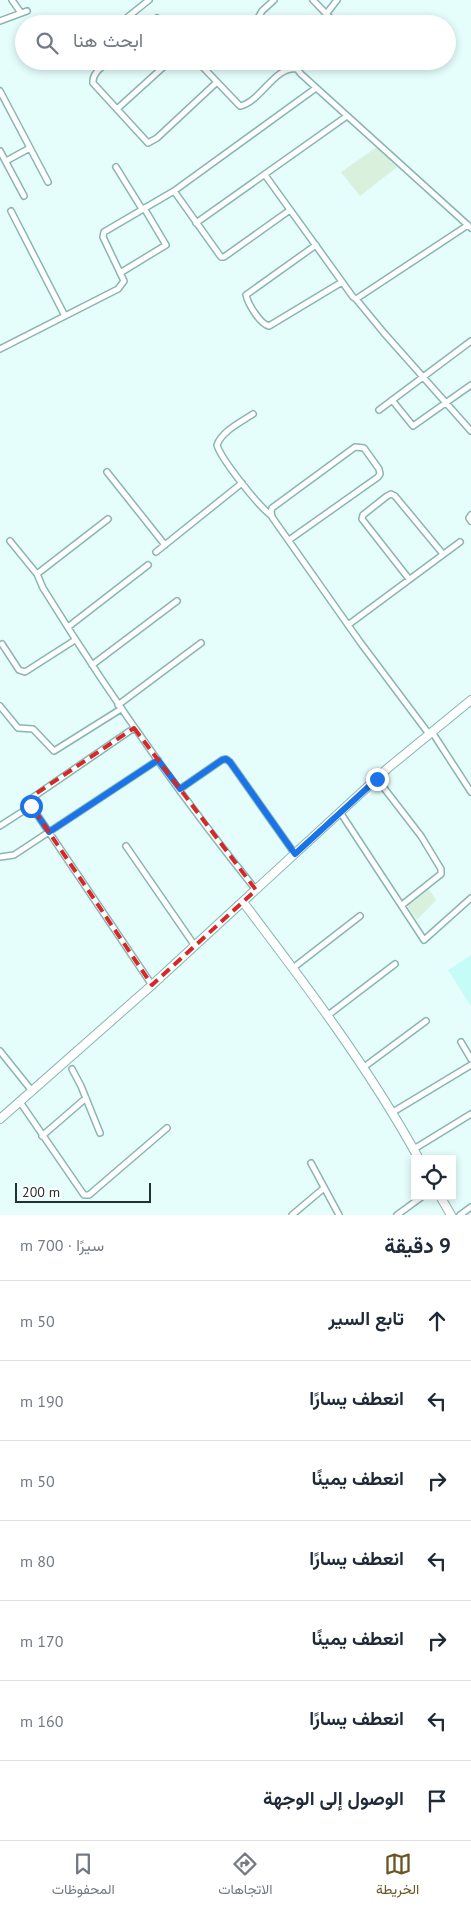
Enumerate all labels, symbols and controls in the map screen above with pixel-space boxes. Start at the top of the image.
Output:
search box [15,15,456,70]
text: ابحث هنا [73,28,143,52]
icon: search [33,29,61,57]
route end [366,768,389,791]
route start [20,795,43,818]
map controls [411,1155,456,1200]
button: locate [411,1155,456,1200]
scale bar [15,1180,151,1203]
text: 200 m [22,1183,60,1201]
text: 9 دقيقة [384,1232,451,1259]
text: سيرًا · 700 m [20,1235,104,1255]
text: تابع السير [328,1306,404,1330]
icon: ahead [423,1307,451,1335]
text: 50 m [20,1311,55,1331]
text: انعطف يسارًا [309,1386,404,1410]
icon: left [423,1387,451,1415]
text: 190 m [20,1391,63,1411]
text: انعطف يمينًا [312,1466,404,1490]
icon: right [423,1467,451,1495]
text: 50 m [20,1471,55,1491]
text: انعطف يسارًا [309,1546,404,1570]
icon: left [423,1547,451,1575]
text: 80 m [20,1551,55,1571]
text: انعطف يمينًا [312,1626,404,1650]
icon: right [423,1627,451,1655]
text: 170 m [20,1631,63,1651]
text: انعطف يسارًا [309,1706,404,1730]
icon: left [423,1707,451,1735]
text: 160 m [20,1711,63,1731]
text: الوصول إلى الوجهة [263,1786,404,1810]
icon: arrive [423,1787,451,1815]
tab: المحفوظات [52,1850,115,1902]
tab: الاتجاهات [218,1850,273,1902]
tab: الخريطة [376,1850,419,1902]

